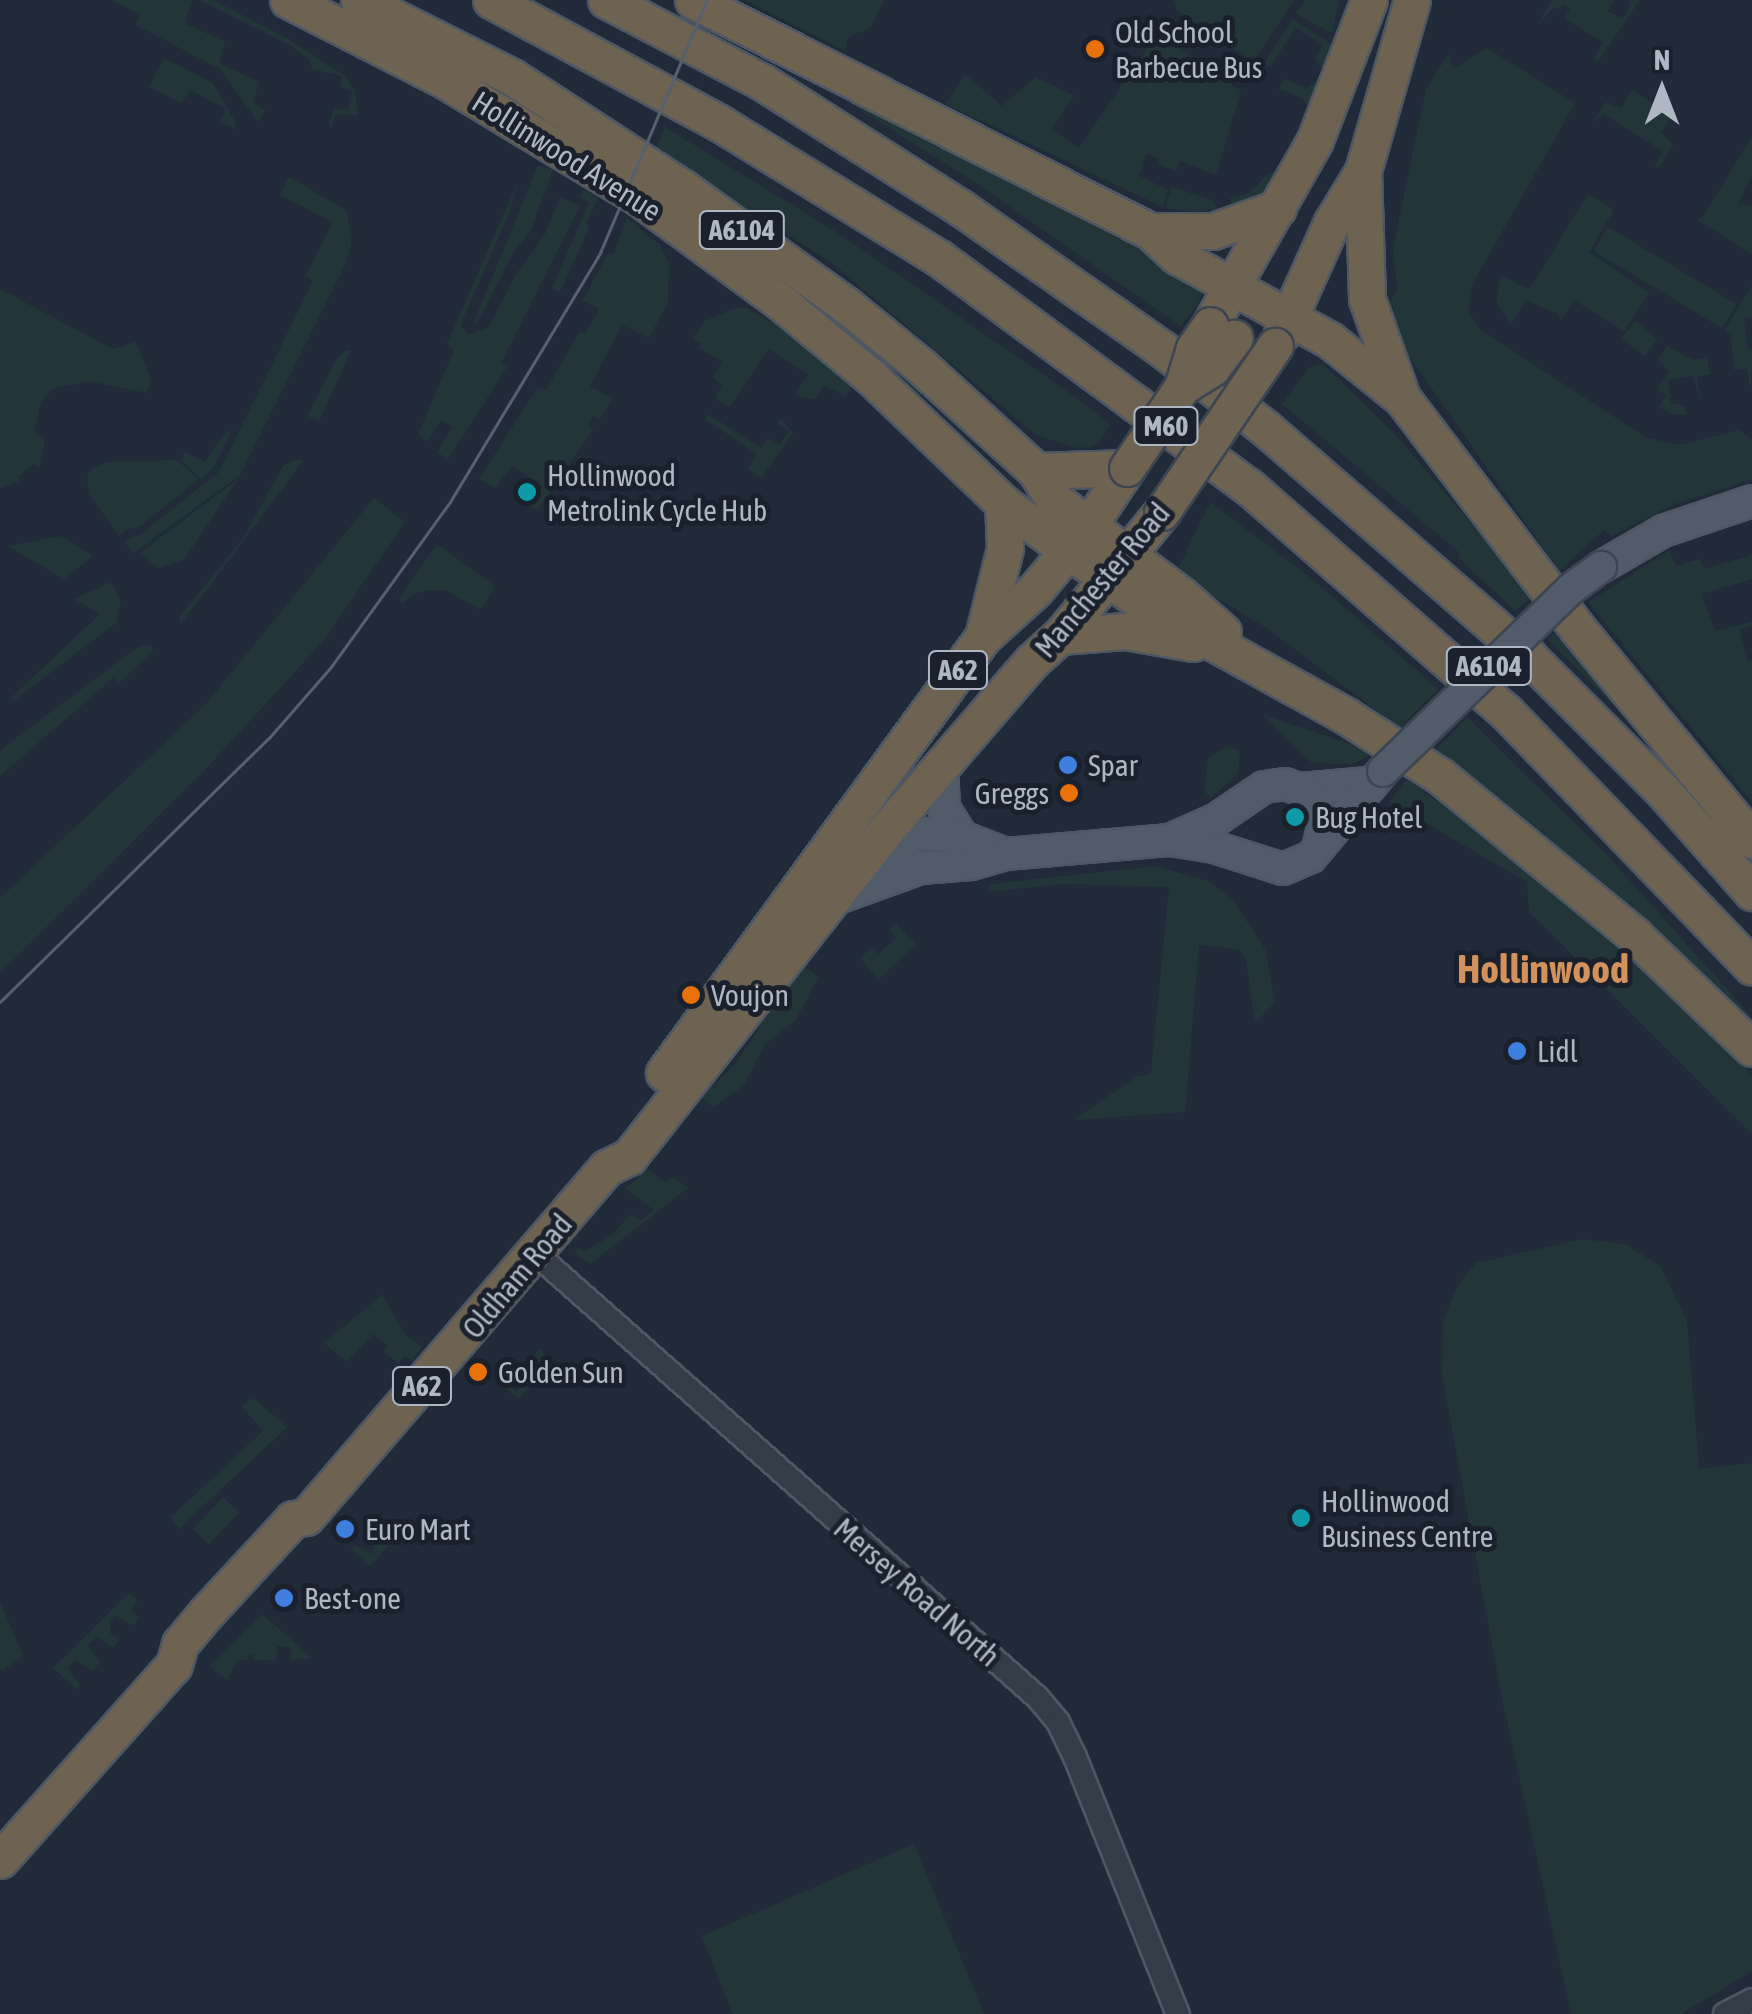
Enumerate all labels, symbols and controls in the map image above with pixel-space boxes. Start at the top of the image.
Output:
place label: Old School Barbecue Bus [1115,14,1262,84]
marker: Old School Barbecue Bus [1084,38,1106,60]
north arrow [1612,40,1712,140]
text: N [1654,44,1670,76]
street label: Hollinwood Avenue [466,83,668,229]
road number: A6104 [697,207,787,253]
road number: M60 [1131,403,1201,449]
place label: Hollinwood Metrolink Cycle Hub [547,457,767,528]
marker: Hollinwood Metrolink Cycle Hub [516,481,538,503]
street label: Manchester Road [1027,495,1177,665]
road number: A6104 [1444,643,1534,689]
road number: A62 [926,647,990,693]
place label: Spar [1088,747,1138,783]
marker: Spar [1057,754,1079,776]
place label: Greggs [975,775,1049,811]
marker: Greggs [1058,782,1080,804]
place label: Bug Hotel [1315,799,1422,835]
marker: Bug Hotel [1284,806,1306,828]
district label: Hollinwood [1457,945,1629,993]
place label: Voujon [711,977,789,1013]
marker: Voujon [680,984,702,1006]
place label: Lidl [1537,1033,1578,1069]
marker: Lidl [1506,1040,1528,1062]
street label: Oldham Road [455,1207,579,1345]
place label: Golden Sun [498,1354,624,1390]
marker: Golden Sun [467,1361,489,1383]
road number: A62 [390,1363,454,1409]
place label: Hollinwood Business Centre [1321,1483,1493,1554]
marker: Hollinwood Business Centre [1290,1507,1312,1529]
street label: Mersey Road North [827,1510,1007,1674]
place label: Euro Mart [365,1511,471,1547]
marker: Euro Mart [334,1518,356,1540]
place label: Best-one [304,1580,401,1616]
marker: Best-one [273,1587,295,1609]

